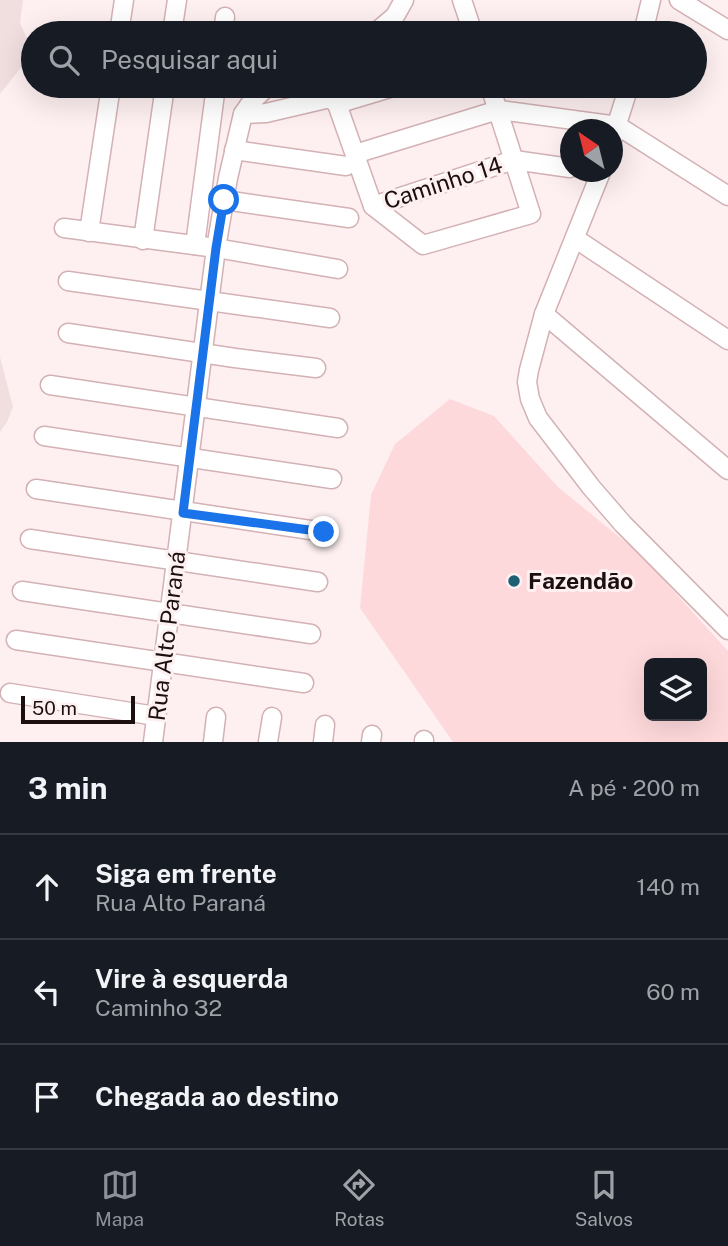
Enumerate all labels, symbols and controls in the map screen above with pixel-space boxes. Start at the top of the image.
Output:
search box [21,21,707,98]
icon: search [45,41,83,79]
text: Pesquisar aqui [101,44,278,75]
north arrow [560,119,623,182]
street label: Caminho 14 [380,151,505,214]
route start [208,184,239,215]
route end [308,516,339,547]
street label: Rua Alto Paraná [143,549,190,722]
place label: Fazendão [528,567,633,594]
marker: Fazendão [506,573,522,589]
map controls [644,658,707,721]
button: layers [644,658,707,721]
scale bar [21,693,135,725]
text: 50 m [32,697,77,719]
text: 3 min [28,770,107,806]
text: A pé · 200 m [568,774,700,801]
text: Siga em frente [95,858,277,889]
icon: ahead [28,868,66,906]
text: 140 m [637,873,700,900]
text: Rua Alto Paraná [95,889,266,916]
text: Vire à esquerda [95,963,288,994]
icon: left [28,973,66,1011]
text: 60 m [646,978,700,1005]
text: Caminho 32 [95,994,222,1021]
icon: arrive [28,1078,66,1116]
text: Chegada ao destino [95,1081,339,1112]
tab: Mapa [95,1166,144,1230]
tab: Rotas [334,1166,384,1230]
tab: Salvos [575,1166,633,1230]

